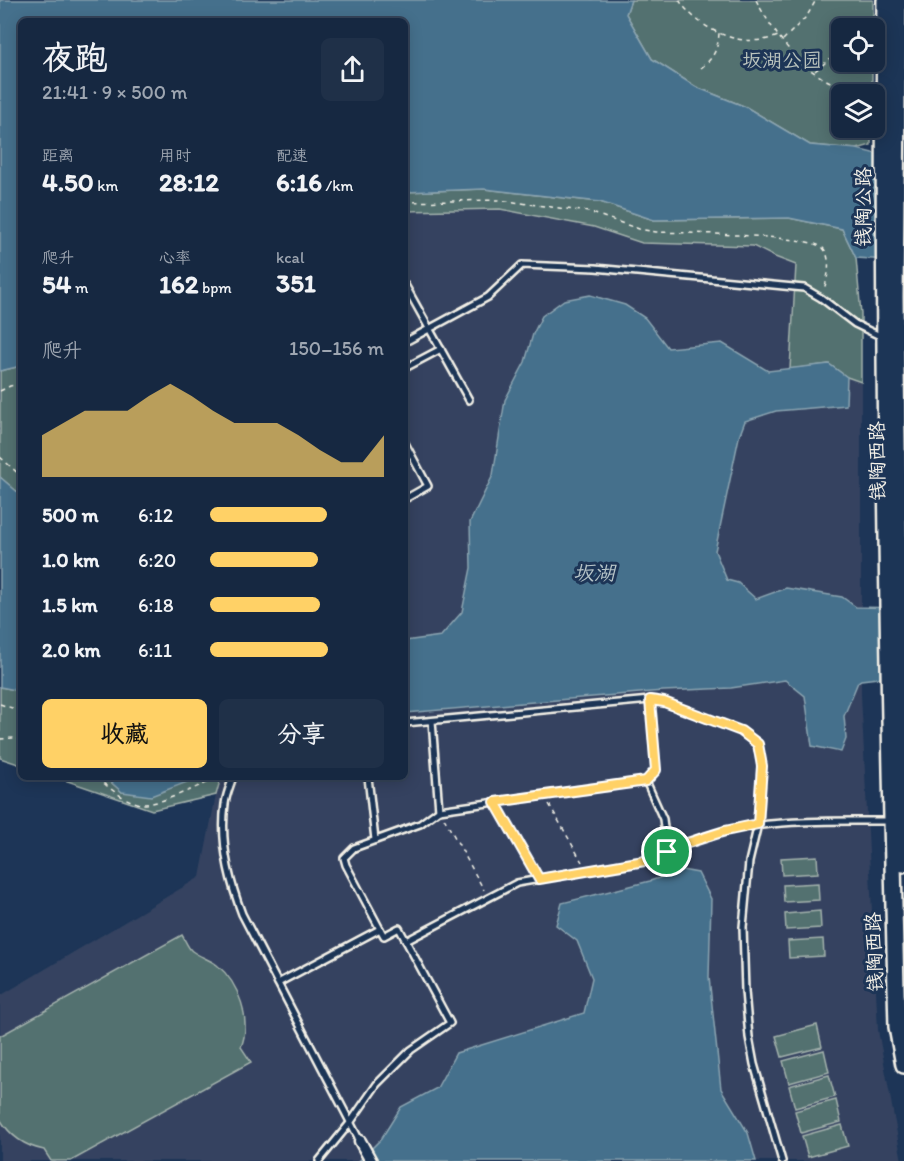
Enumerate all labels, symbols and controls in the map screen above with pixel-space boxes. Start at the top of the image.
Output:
map controls [831,18,885,138]
button: locate [831,18,885,72]
text: 夜跑 [42,38,108,77]
button: share [321,38,384,101]
park label: 坂湖公园 [742,48,822,72]
text: 21:41 · 9 × 500 m [42,80,188,104]
button: layers [831,84,885,138]
text: 距离 [42,146,74,165]
text: 用时 [159,146,191,165]
text: 配速 [276,146,308,165]
text: 4.50 [42,166,94,198]
text: 28:12 [159,166,219,198]
text: 6:16 [276,166,322,198]
street label: 钱陶公路 [851,166,875,247]
text: km [94,176,118,195]
text: /km [322,176,353,195]
text: 爬升 [42,248,74,267]
text: 心率 [159,248,191,267]
text: kcal [276,248,304,267]
text: 351 [276,267,316,299]
text: 54 [42,268,71,300]
text: 162 [159,268,199,300]
text: m [71,278,88,297]
text: bpm [199,278,232,297]
text: 150–156 m [289,336,384,360]
text: 爬升 [42,338,82,362]
street label: 钱陶西路 [864,420,890,501]
text: 500 m [42,503,98,527]
text: 6:12 [138,503,173,527]
text: 1.0 km [42,548,99,572]
text: 6:20 [138,548,176,572]
water label: 坂湖 [573,560,617,585]
text: 1.5 km [42,593,98,617]
text: 6:18 [138,593,174,617]
text: 2.0 km [42,638,101,662]
text: 6:11 [138,638,172,662]
button: 收藏 [42,699,207,768]
button: 分享 [219,699,384,768]
pin [641,826,692,877]
icon: arrive [650,835,683,868]
street label: 钱陶西路 [861,911,887,992]

